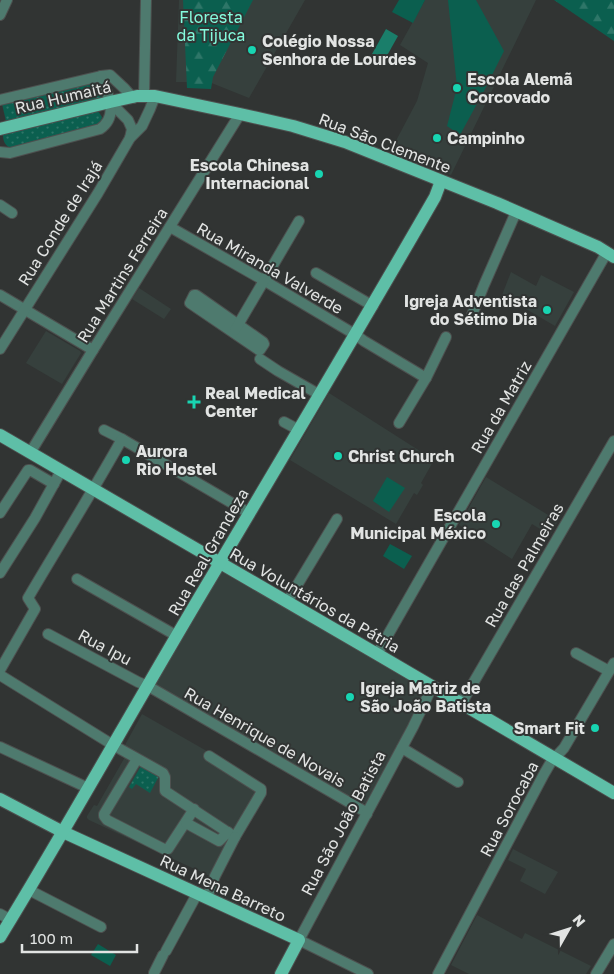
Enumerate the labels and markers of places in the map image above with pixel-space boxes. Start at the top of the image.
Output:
place label: Colégio Nossa Senhora de Lourdes [262,31,416,69]
marker: Colégio Nossa Senhora de Lourdes [246,44,258,56]
place label: Escola Alemã Corcovado [467,69,573,107]
marker: Escola Alemã Corcovado [451,82,463,94]
place label: Campinho [447,128,525,148]
marker: Campinho [431,132,443,144]
place label: Escola Chinesa Internacional [190,155,310,193]
marker: Escola Chinesa Internacional [313,168,325,180]
place label: Igreja Adventista do Sétimo Dia [404,291,537,329]
marker: Igreja Adventista do Sétimo Dia [541,304,553,316]
place label: Real Medical Center [205,383,306,421]
marker: Real Medical Center [187,395,201,409]
place label: Aurora Rio Hostel [136,441,218,479]
place label: Christ Church [348,446,454,466]
marker: Christ Church [332,450,344,462]
marker: Aurora Rio Hostel [120,454,132,466]
place label: Escola Municipal México [350,505,486,543]
marker: Escola Municipal México [490,518,502,530]
place label: Igreja Matriz de São João Batista [360,678,491,716]
marker: Igreja Matriz de São João Batista [344,691,356,703]
place label: Smart Fit [514,718,585,738]
marker: Smart Fit [589,722,601,734]

